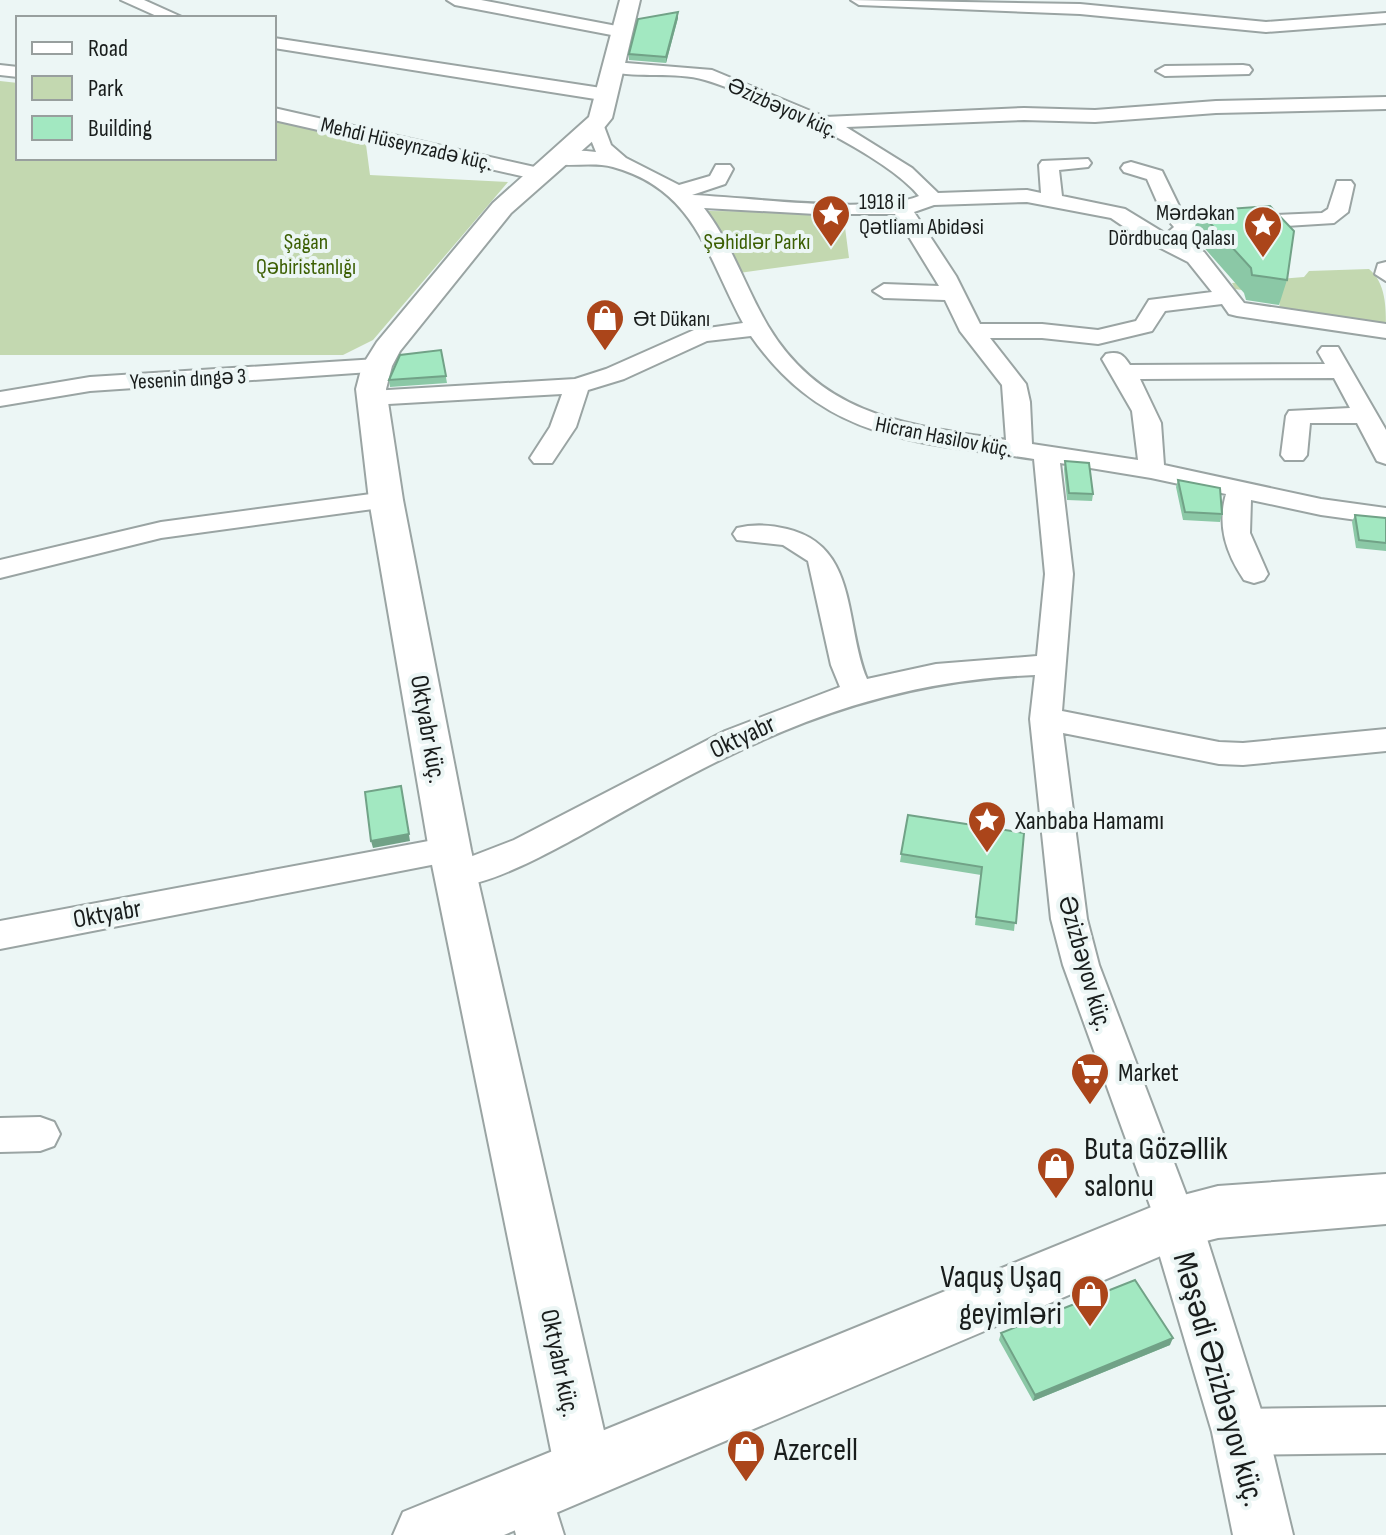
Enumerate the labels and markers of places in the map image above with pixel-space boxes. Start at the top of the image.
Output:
place label: 1918 il Qətliamı Abidəsi [859,189,984,241]
place icon: 1918 il Qətliamı Abidəsi [810,193,852,248]
place label: Mərdəkan Dördbucaq Qalası [1108,200,1235,252]
place icon: Mərdəkan Dördbucaq Qalası [1242,204,1284,259]
shop icon: Ət Dükanı [584,297,626,352]
place label: Ət Dükanı [633,306,710,333]
place icon: Xanbaba Hamamı [966,799,1008,854]
place label: Xanbaba Hamamı [1014,806,1164,837]
supermarket icon: Market [1069,1051,1111,1106]
place label: Market [1118,1058,1179,1089]
place label: Buta Gözəllik salonu [1084,1130,1228,1206]
shop icon: Buta Gözəllik salonu [1035,1145,1077,1200]
place label: Vaquş Uşaq geyimləri [940,1258,1062,1334]
shop icon: Vaquş Uşaq geyimləri [1069,1273,1111,1328]
shop icon: Azercell [725,1428,767,1483]
place label: Azercell [773,1431,858,1470]

